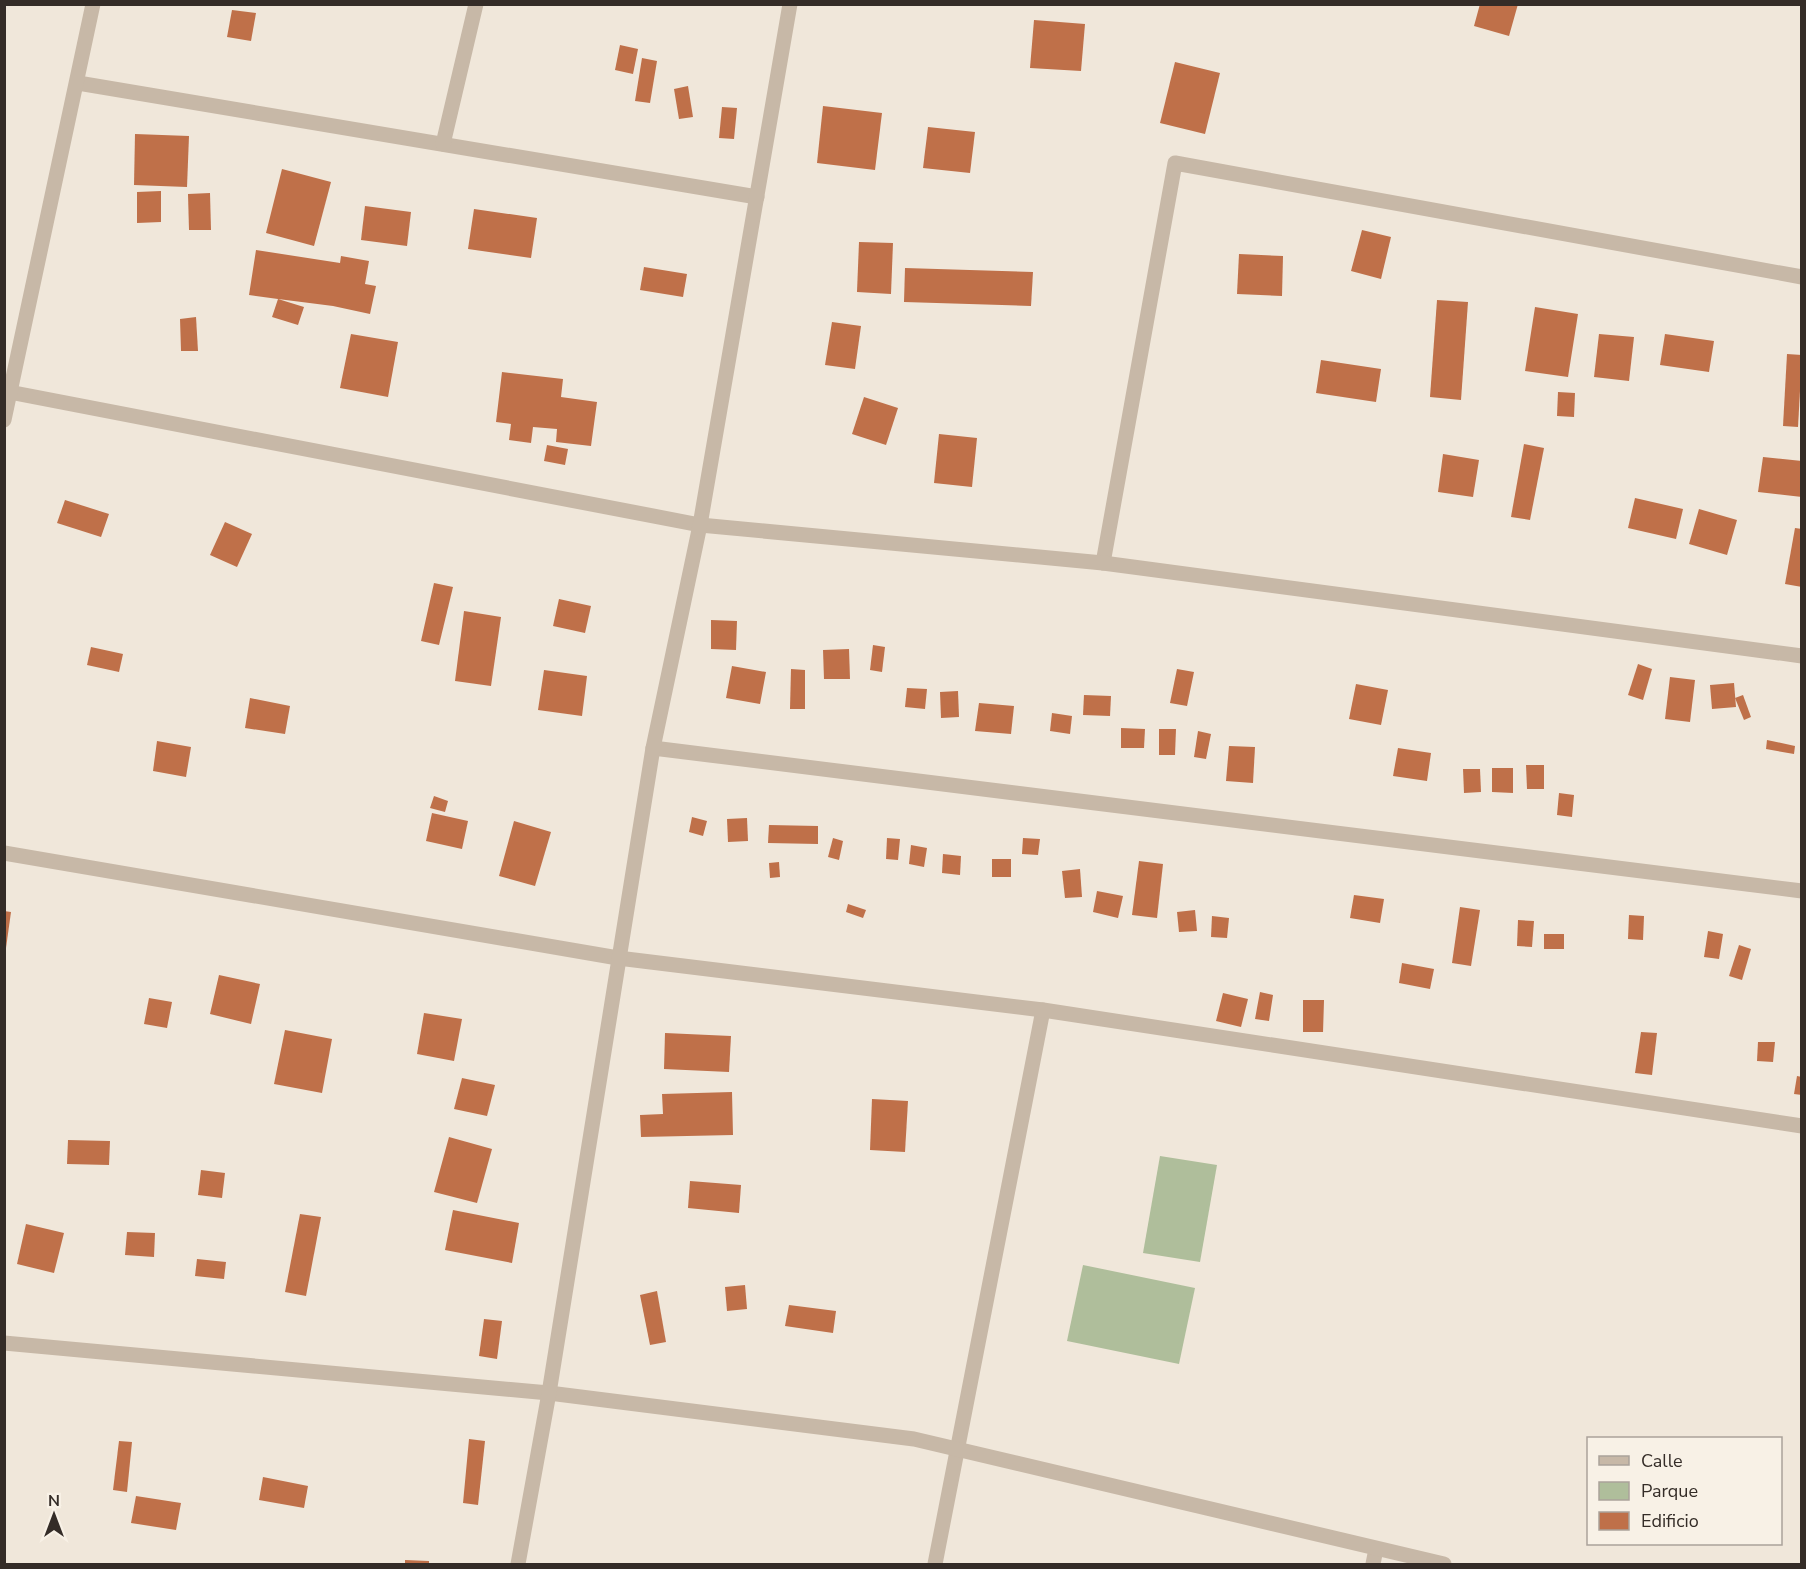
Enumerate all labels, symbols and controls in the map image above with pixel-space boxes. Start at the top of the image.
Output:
legend [1587,1437,1782,1545]
text: Calle [1641,1449,1683,1473]
text: Parque [1641,1479,1698,1503]
north arrow [24,1485,84,1545]
text: N [48,1490,60,1512]
text: Edificio [1641,1509,1699,1533]

